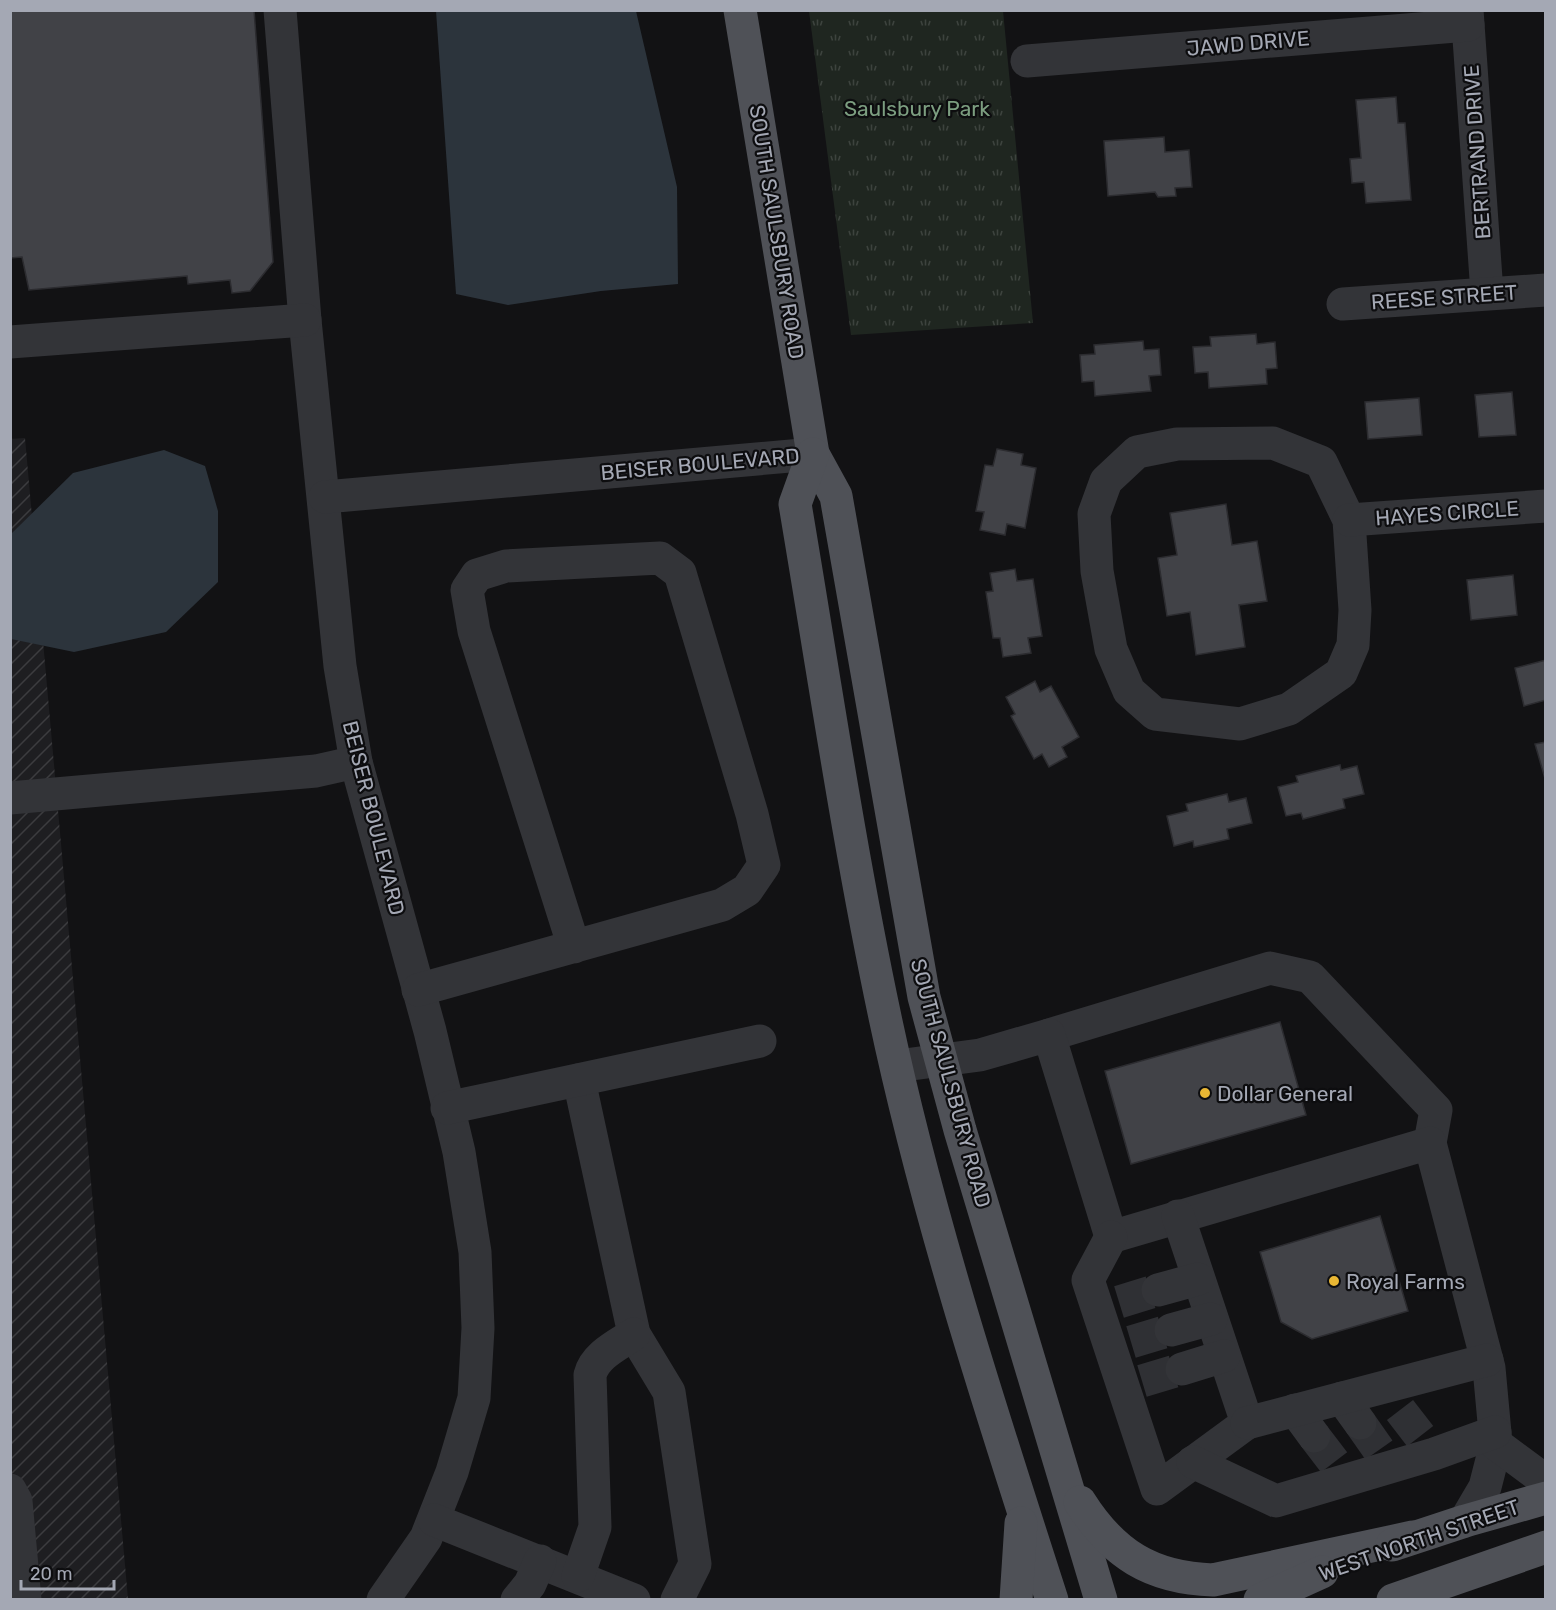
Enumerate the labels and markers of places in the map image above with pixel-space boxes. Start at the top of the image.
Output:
place label: Dollar General [1217,1081,1353,1106]
marker: Dollar General [1198,1086,1212,1100]
place label: Royal Farms [1346,1269,1465,1294]
marker: Royal Farms [1327,1274,1341,1288]

